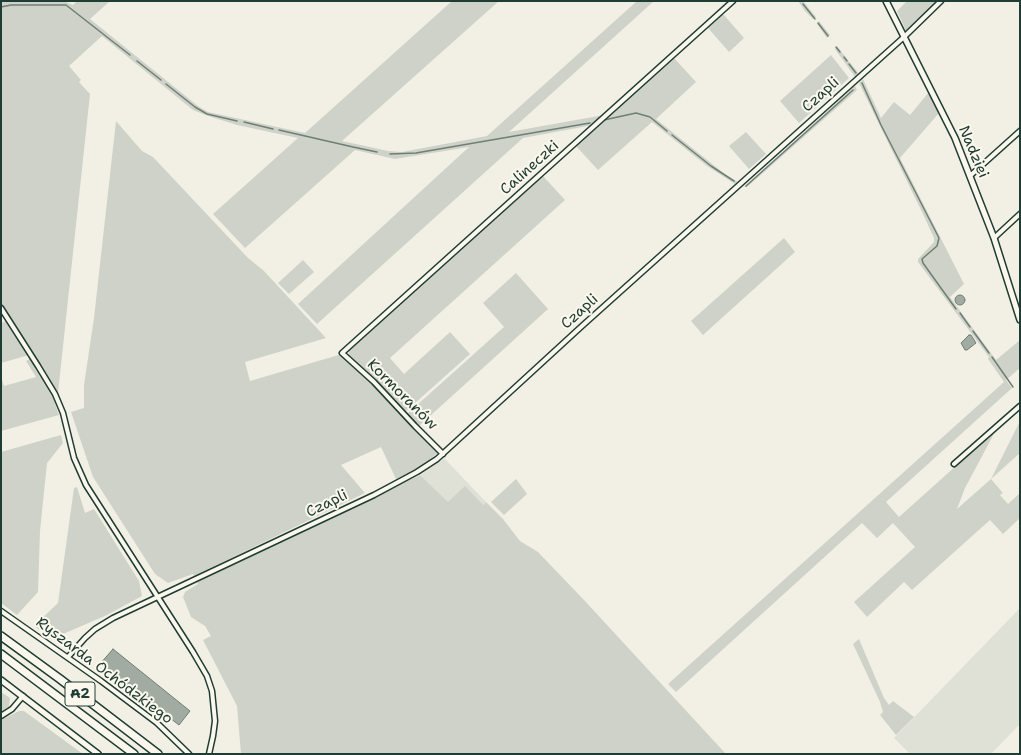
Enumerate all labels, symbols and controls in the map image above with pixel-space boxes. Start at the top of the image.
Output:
street label: Czapli [799,74,843,116]
street label: Nadziei [954,123,992,181]
street label: Calineczki [497,137,563,199]
street label: Czapli [558,291,602,333]
street label: Kormoranów [363,356,441,434]
street label: Czapli [303,486,351,522]
street label: Ryszarda Ochódzkiego [32,614,176,728]
road number: A2 [65,682,95,706]

